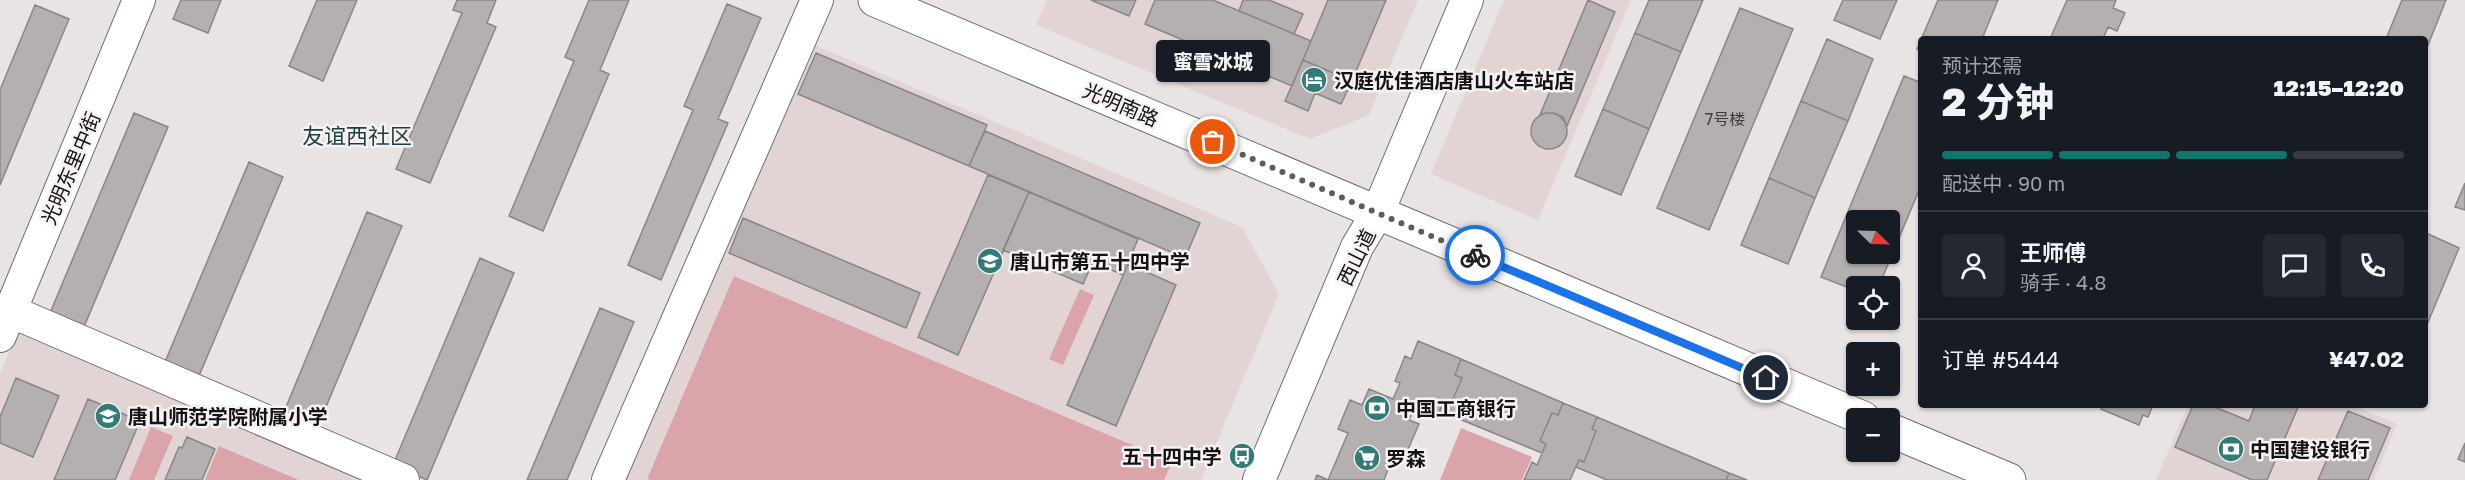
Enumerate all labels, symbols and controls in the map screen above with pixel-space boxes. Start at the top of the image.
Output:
callout: 蜜雪冰城 [1156,40,1270,82]
text: 蜜雪冰城 [1173,49,1253,73]
text: 预计还需 [1942,53,2022,77]
hotel icon: 汉庭优佳酒店唐山火车站店 [1299,65,1329,95]
place label: 汉庭优佳酒店唐山火车站店 [1334,68,1574,92]
text: 12:15–12:20 [2274,74,2404,101]
street label: 光明南路 [1079,77,1163,131]
text: 2 分钟 [1942,78,2054,125]
street label: 光明东里中街 [36,108,104,228]
house number: 7号楼 [1705,109,1745,129]
pin [1187,116,1238,167]
district label: 友谊西社区 [302,122,412,149]
icon: bag [1196,125,1229,158]
text: 配送中 · 90 m [1942,171,2065,195]
north arrow [1846,210,1900,264]
map controls [1846,210,1900,462]
street label: 西山道 [1332,225,1380,289]
courier [1445,225,1505,285]
button: person [1942,234,2005,297]
button: chat [2263,234,2326,297]
button: phone [2341,234,2404,297]
icon: bike [1459,239,1492,272]
text: 王师傅 [2020,239,2086,266]
school or university icon: 唐山市第五十四中学 [975,246,1005,276]
place label: 唐山市第五十四中学 [1010,249,1190,273]
text: 骑手 · 4.8 [2020,270,2106,294]
button: locate [1846,276,1900,330]
button: + [1846,342,1900,396]
text: ¥47.02 [2329,345,2404,372]
text: 订单 #5444 [1942,346,2059,373]
pin [1740,352,1791,403]
icon: home [1749,361,1782,394]
bank icon: 中国工商银行 [1362,393,1392,423]
place label: 中国工商银行 [1396,396,1516,420]
school or university icon: 唐山师范学院附属小学 [93,401,123,431]
place label: 唐山师范学院附属小学 [128,404,328,428]
button: − [1846,408,1900,462]
bank icon: 中国建设银行 [2216,434,2246,464]
place label: 中国建设银行 [2250,437,2370,461]
bus stop icon: 五十四中学 [1227,441,1257,471]
supermarket icon: 罗森 [1352,443,1382,473]
place label: 五十四中学 [1122,444,1222,468]
place label: 罗森 [1386,446,1426,470]

